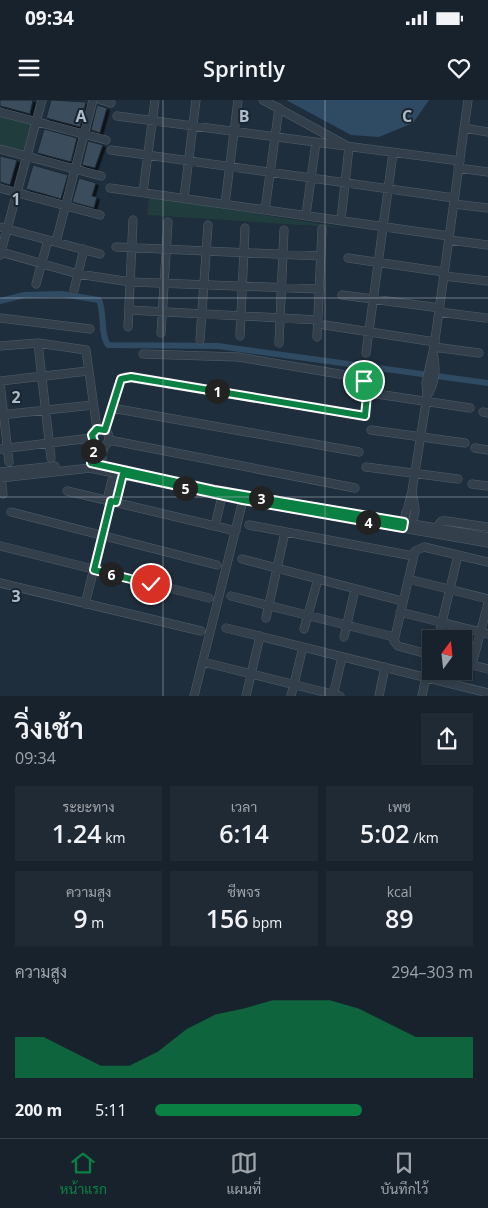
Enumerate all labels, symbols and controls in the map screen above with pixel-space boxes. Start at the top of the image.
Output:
text: 09:34 [25,5,74,31]
text: Sprintly [203,53,285,83]
icon: menu [15,54,43,82]
icon: heart [445,54,473,82]
text: A [75,105,87,127]
text: B [239,105,249,127]
text: C [402,105,412,127]
text: 1 [11,188,21,210]
pin [343,360,385,402]
icon: arrive [350,367,378,395]
pin: 1 [204,378,230,404]
text: 1 [213,382,222,401]
text: 2 [11,386,21,408]
pin: 2 [80,438,106,464]
text: 2 [89,442,98,461]
pin: 5 [172,476,198,500]
text: 5 [181,479,190,498]
pin: 3 [248,486,274,510]
text: 3 [257,489,266,508]
pin: 4 [356,510,380,534]
text: 4 [364,513,373,532]
pin: 6 [98,562,124,586]
pin [130,563,172,605]
text: 6 [107,565,116,584]
icon: check [137,570,165,598]
text: 3 [11,585,21,607]
north arrow [422,630,472,680]
map controls [422,630,472,680]
text: วิ่งเช้า [15,709,84,747]
button: share [421,713,473,765]
text: 09:34 [15,747,56,769]
text: ระยะทาง [63,797,115,816]
text: เวลา [231,797,257,816]
text: เพซ [388,797,411,816]
text: 1.24 [52,816,102,850]
text: 6:14 [219,816,269,850]
text: 5:02 [360,816,410,850]
text: km [102,828,126,847]
text: /km [410,828,439,847]
text: ความสูง [66,882,111,901]
text: ชีพจร [227,882,261,901]
text: kcal [387,882,412,901]
text: 9 [73,901,88,935]
text: 156 [206,901,249,935]
text: 89 [385,901,414,935]
text: m [88,913,104,932]
text: bpm [249,913,282,932]
text: ความสูง [15,961,67,983]
text: 294–303 m [391,961,473,983]
text: 200 m [15,1099,62,1121]
text: 5:11 [95,1099,127,1121]
tab: หน้าแรก [60,1149,107,1198]
tab: แผนที่ [226,1149,261,1198]
tab: บันทึกไว้ [381,1149,428,1198]

